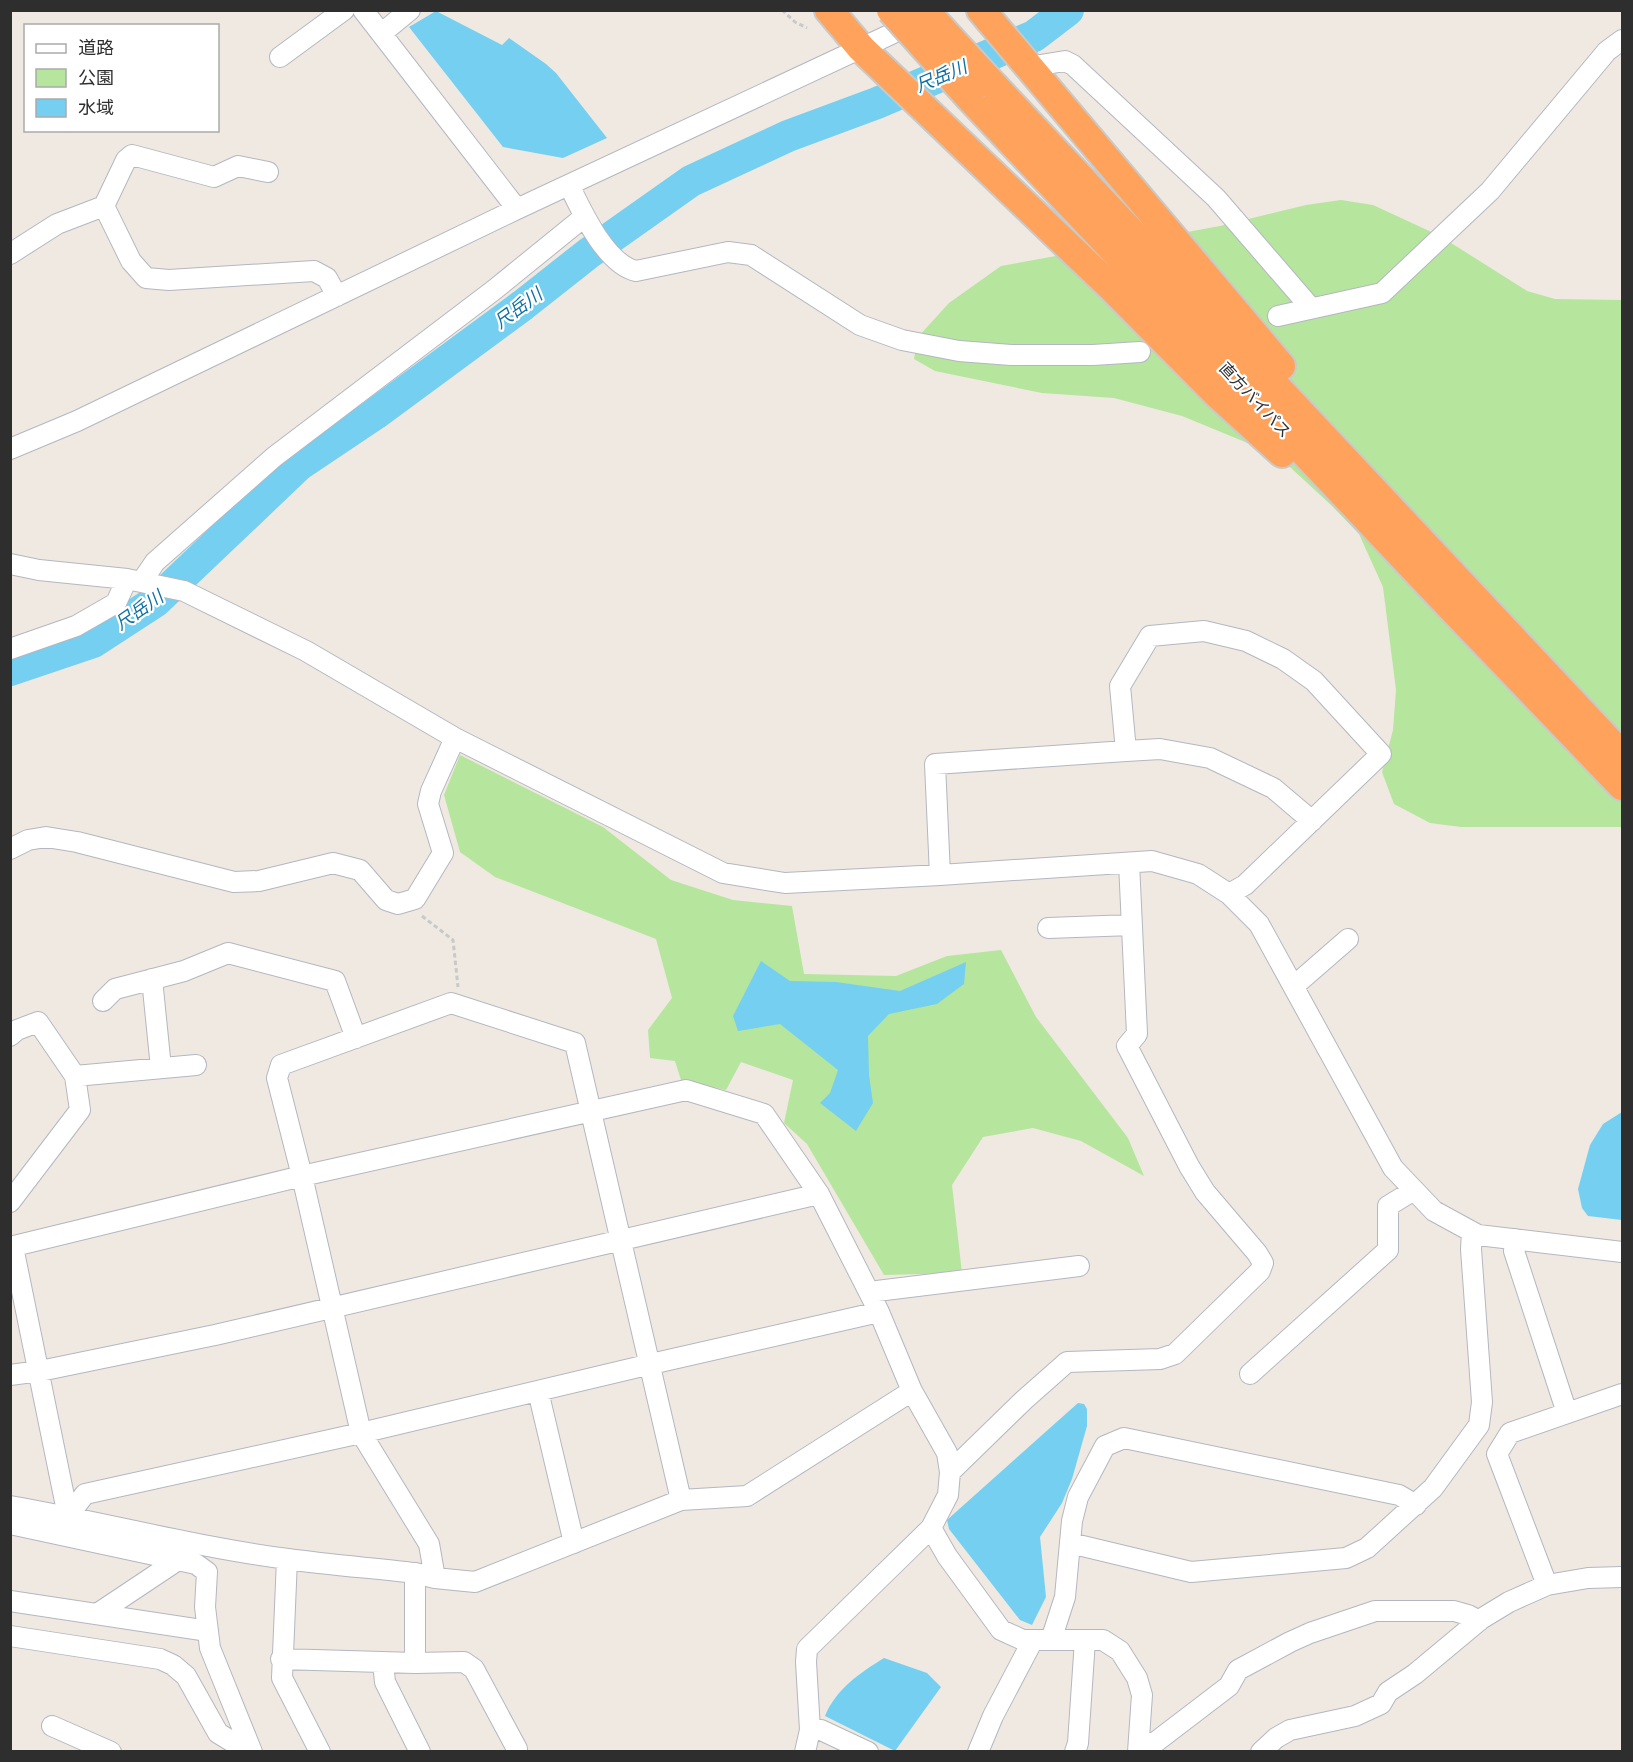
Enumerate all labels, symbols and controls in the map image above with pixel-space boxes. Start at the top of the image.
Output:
legend [24,24,219,132]
text: 道路 [78,37,114,58]
water label: 尺岳川 [912,55,972,96]
text: 公園 [78,67,114,88]
text: 水域 [78,97,114,118]
water label: 尺岳川 [490,282,548,332]
street label: 直方バイパス [1215,359,1295,441]
water label: 尺岳川 [111,585,169,634]

